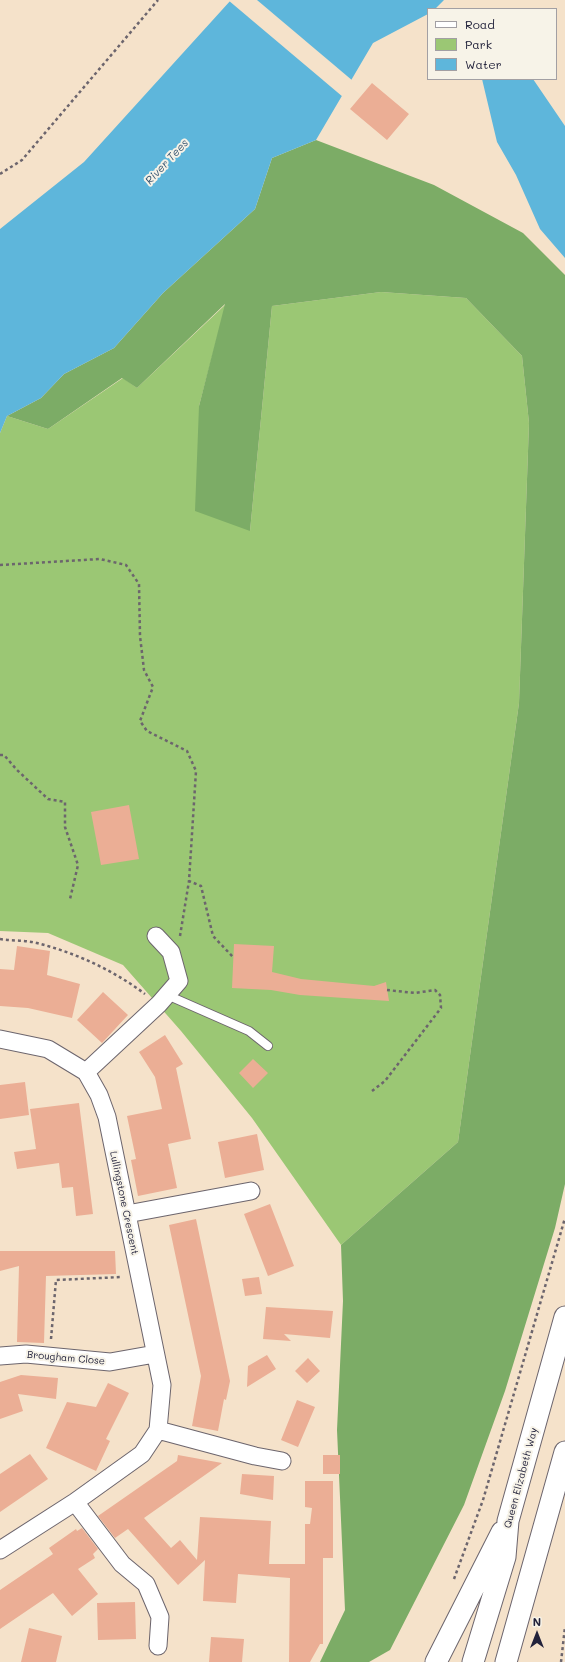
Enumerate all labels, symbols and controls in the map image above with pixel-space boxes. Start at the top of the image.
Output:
legend [427,8,557,80]
text: Road [465,16,495,32]
text: Park [465,36,492,52]
text: Water [465,56,502,72]
water label: River Tees [143,137,191,187]
street label: Lullingstone Crescent [107,1150,141,1256]
street label: Brougham Close [27,1349,105,1367]
street label: Queen Elizabeth Way [502,1426,540,1530]
north arrow [517,1614,557,1654]
text: N [533,1614,541,1629]

